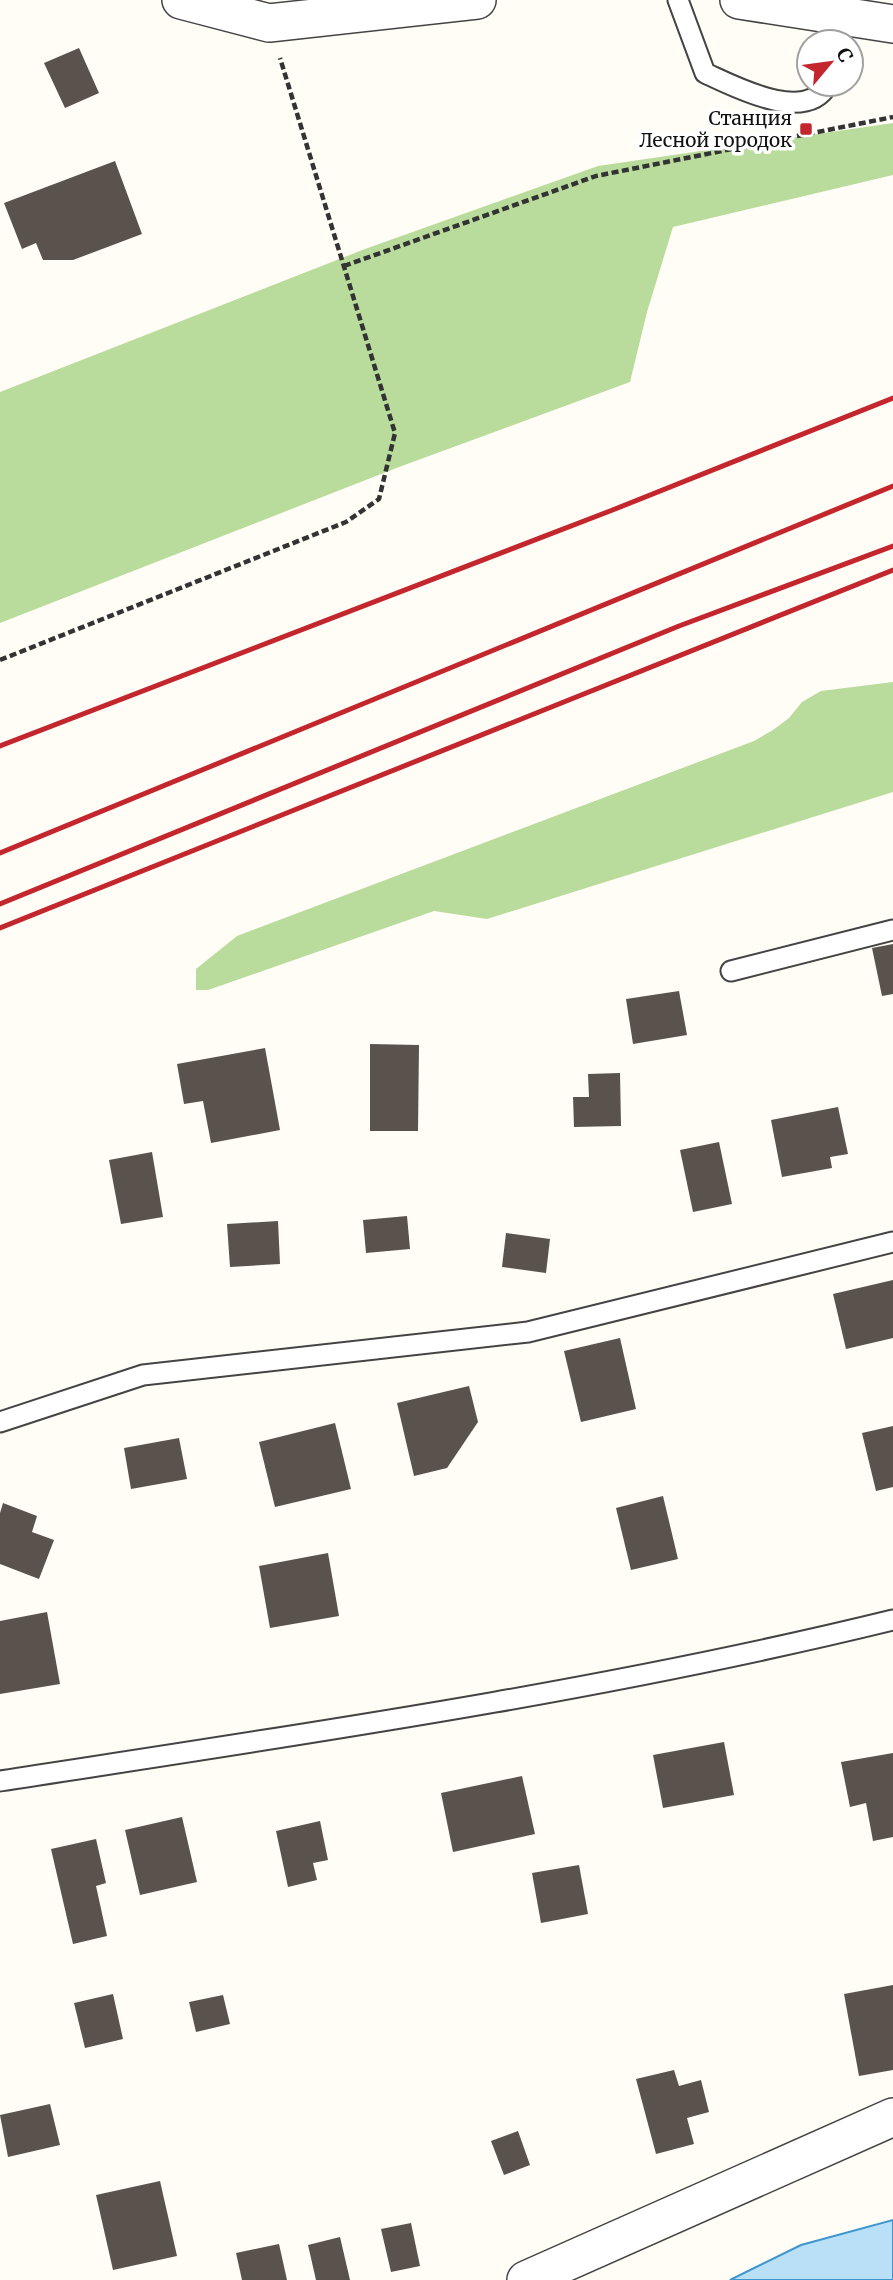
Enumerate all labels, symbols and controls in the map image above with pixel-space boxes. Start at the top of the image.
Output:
north arrow [795,28,865,98]
text: С [831,43,858,66]
place label: Станция Лесной городок [639,106,792,152]
marker: Станция Лесной городок [798,121,814,137]

